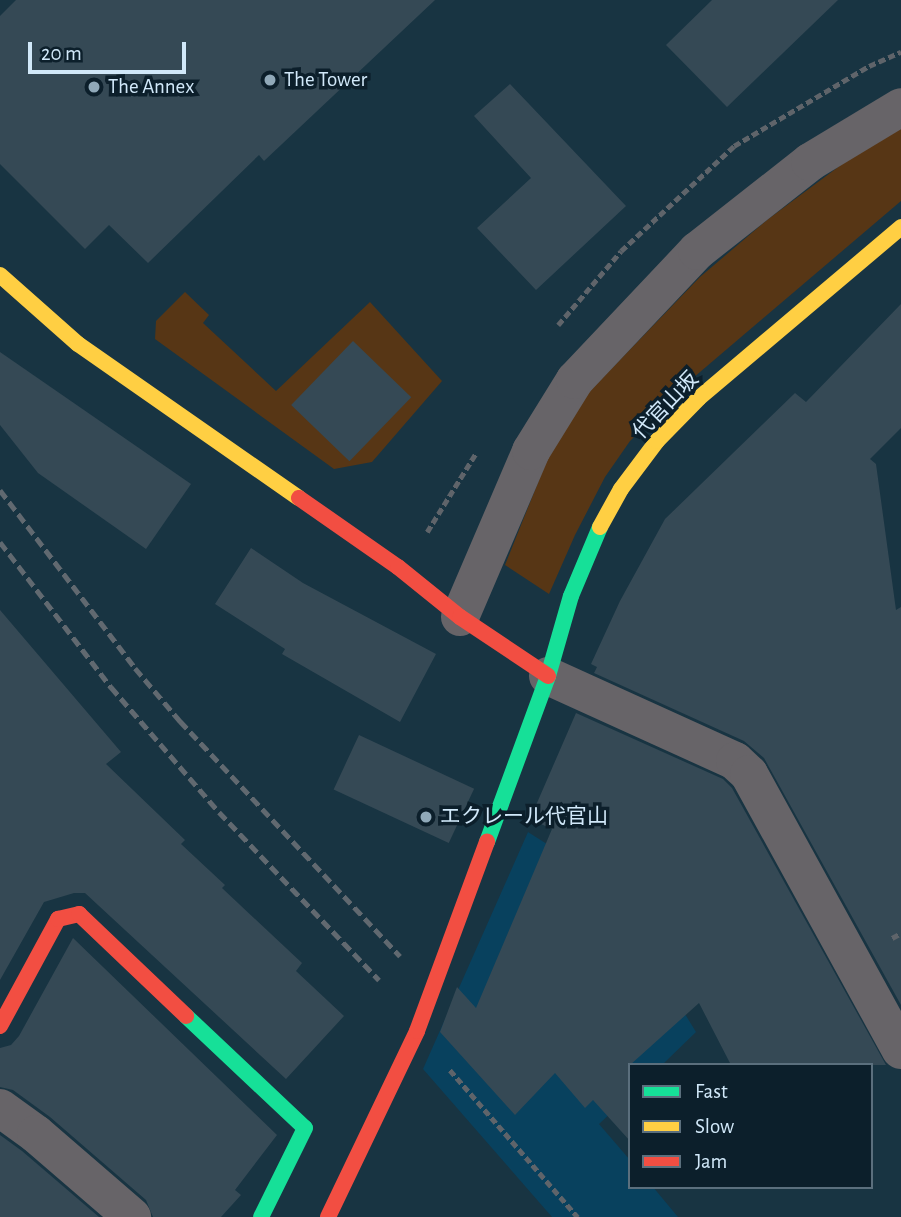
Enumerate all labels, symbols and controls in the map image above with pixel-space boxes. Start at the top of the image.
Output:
scale bar [32,28,189,72]
text: 20 m [41,43,82,64]
place label: The Tower [284,67,367,93]
marker: The Tower [262,72,278,88]
place label: The Annex [108,74,194,100]
marker: The Annex [86,79,102,95]
street label: 代官山坂 [628,367,704,445]
place label: エクレール代官山 [440,804,608,830]
marker: エクレール代官山 [418,809,434,825]
legend [628,1063,873,1189]
text: Fast [695,1081,728,1102]
text: Slow [695,1116,734,1137]
text: Jam [695,1151,727,1172]

